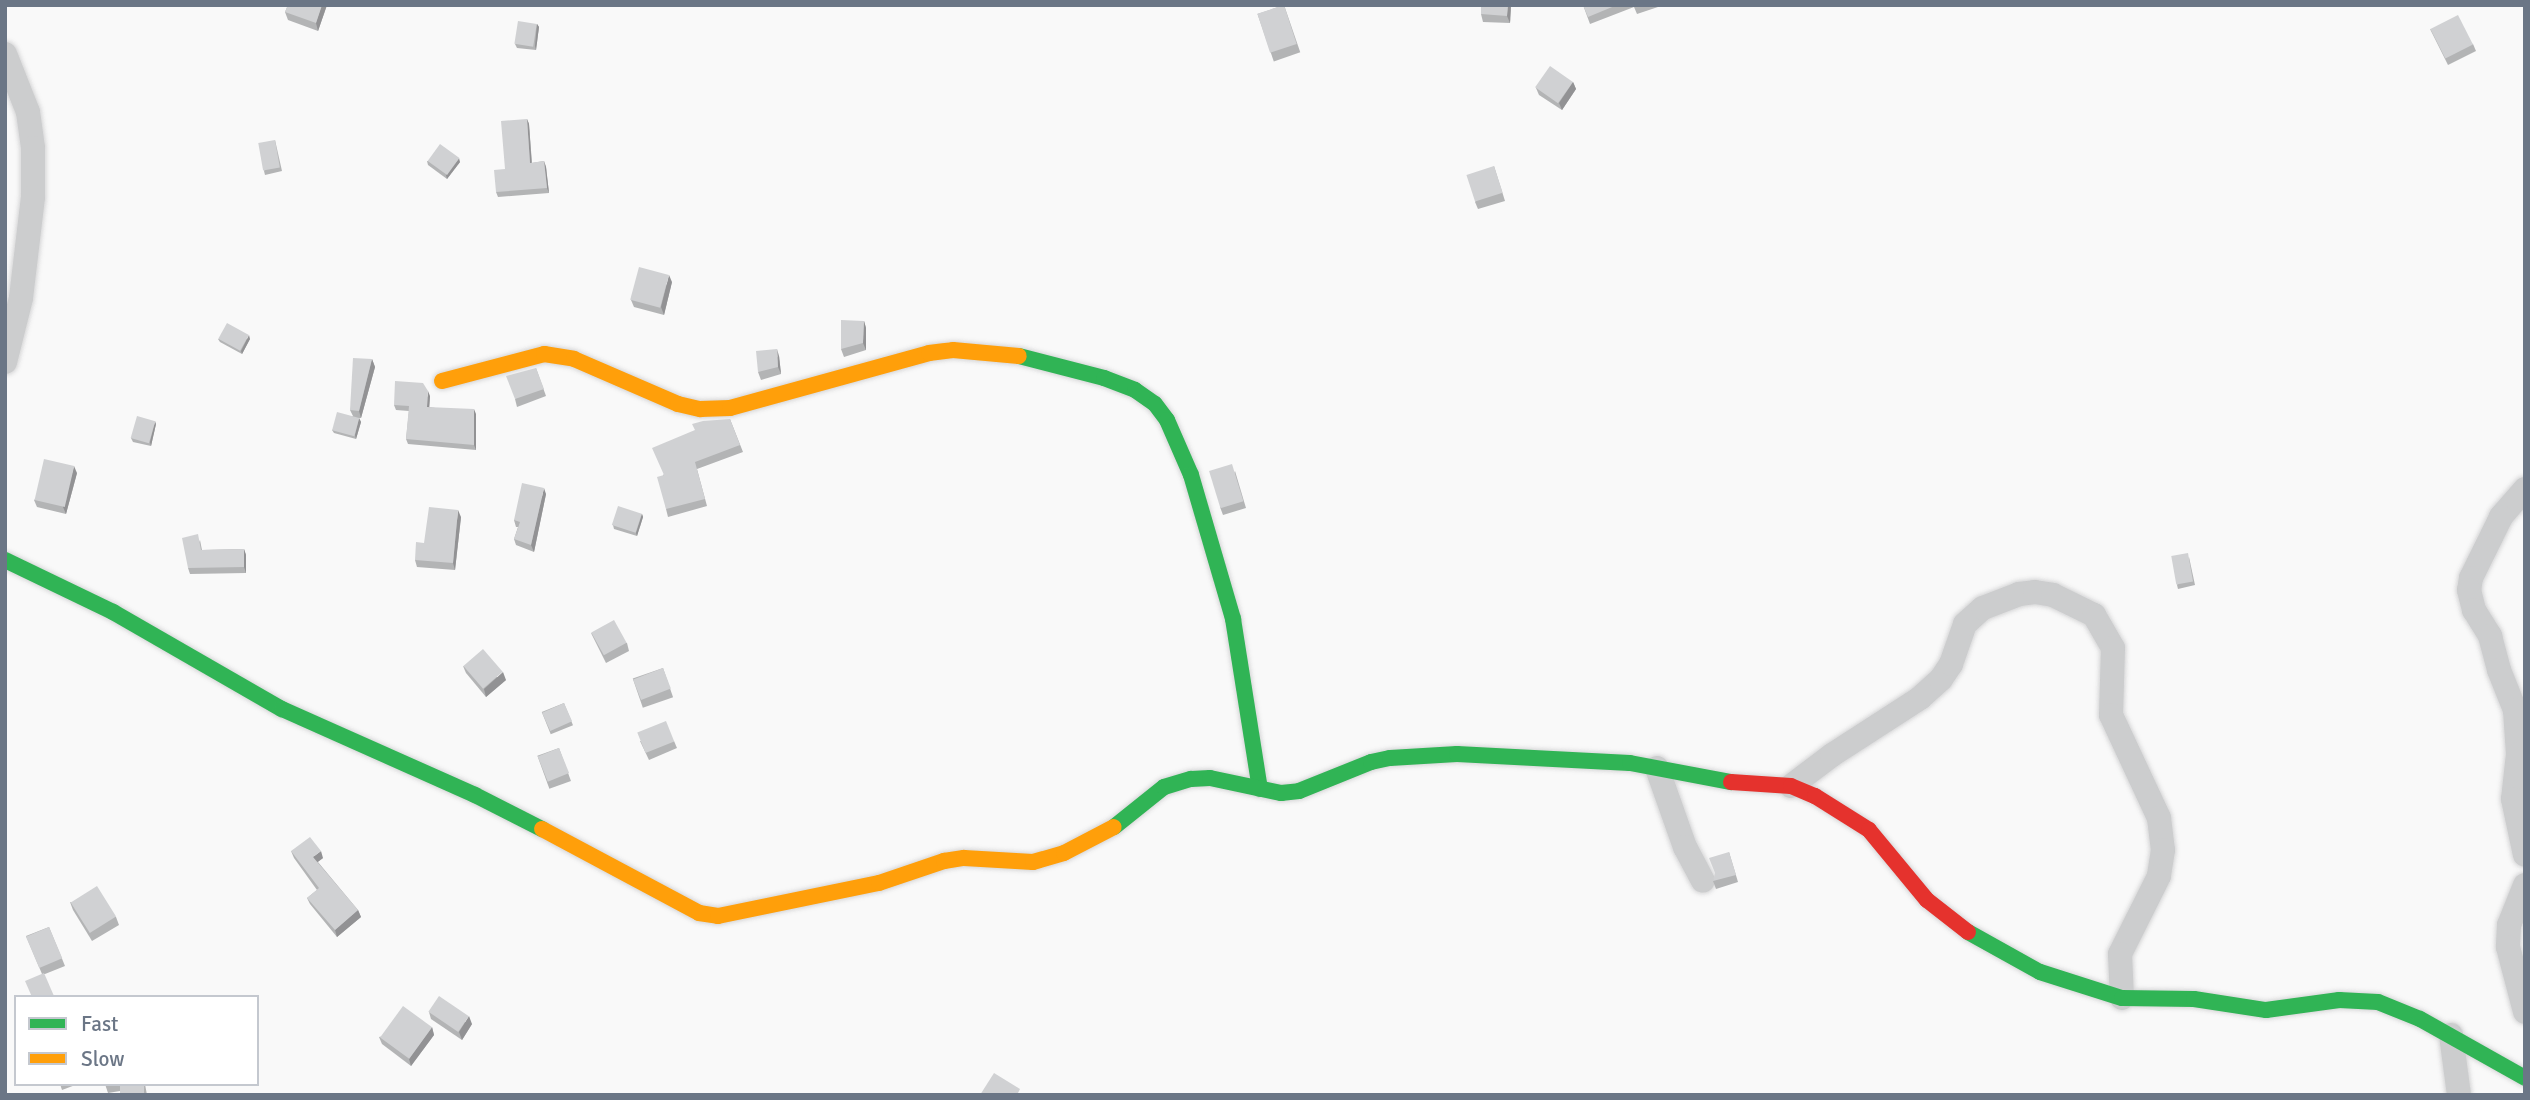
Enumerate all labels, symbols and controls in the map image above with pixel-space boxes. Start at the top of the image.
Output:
legend [14,995,259,1086]
text: Fast [81,1011,118,1037]
text: Slow [81,1046,125,1072]

